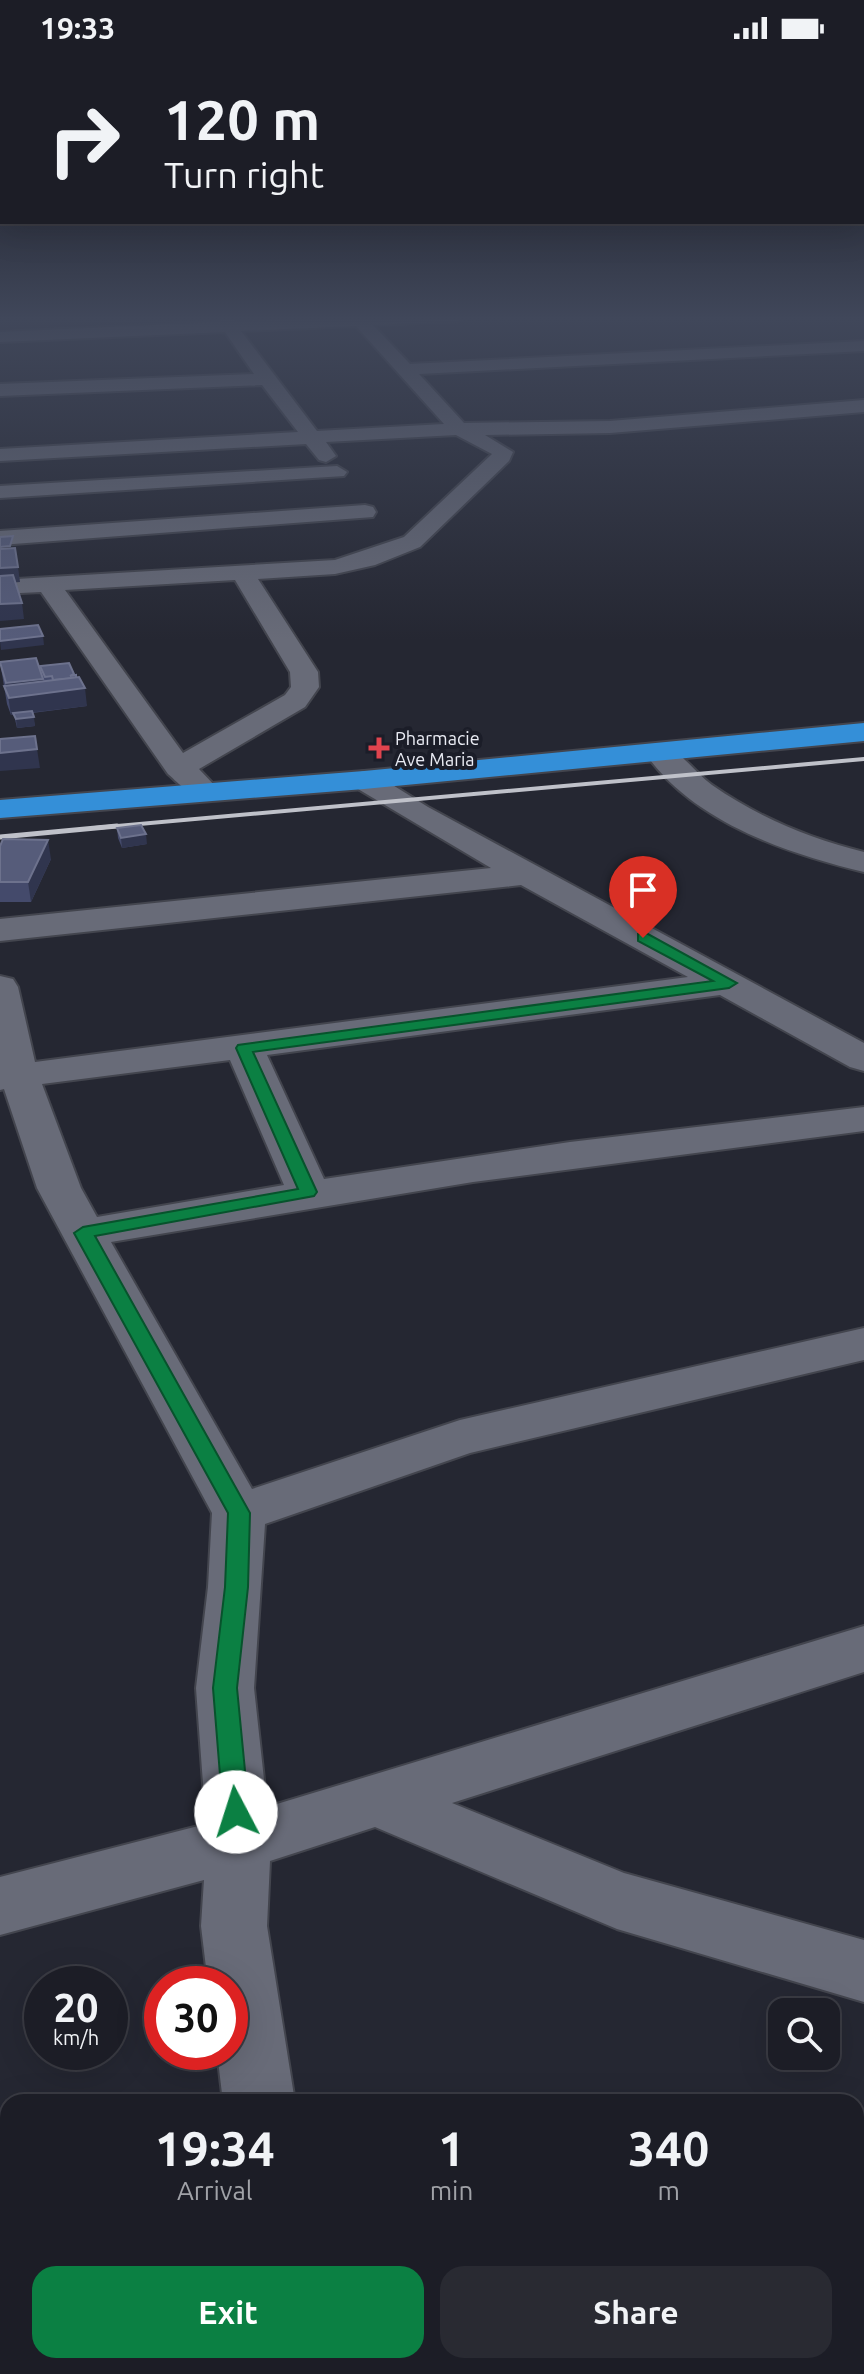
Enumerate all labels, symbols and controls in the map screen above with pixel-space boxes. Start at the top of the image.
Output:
text: 19:33 [40,11,115,45]
icon: right [32,88,136,192]
text: 120 m [164,88,320,151]
text: Turn right [164,154,324,195]
place label: Pharmacie Ave Maria [395,728,480,769]
marker: Pharmacie Ave Maria [370,739,388,757]
pin [609,856,677,938]
icon: arrive [621,868,665,912]
position arrow [194,1770,278,1854]
speed limit sign: 30 [144,1966,248,2070]
text: 20 [53,1985,99,2030]
map controls [768,1998,840,2070]
button: search [768,1998,840,2070]
text: km/h [53,2026,99,2049]
text: 19:34 [155,2121,275,2175]
text: 1 [438,2121,465,2175]
text: 340 [628,2121,709,2175]
text: Arrival [177,2176,253,2205]
text: min [430,2176,473,2205]
text: m [657,2176,680,2205]
button: Exit [32,2266,424,2358]
button: Share [440,2266,832,2358]

